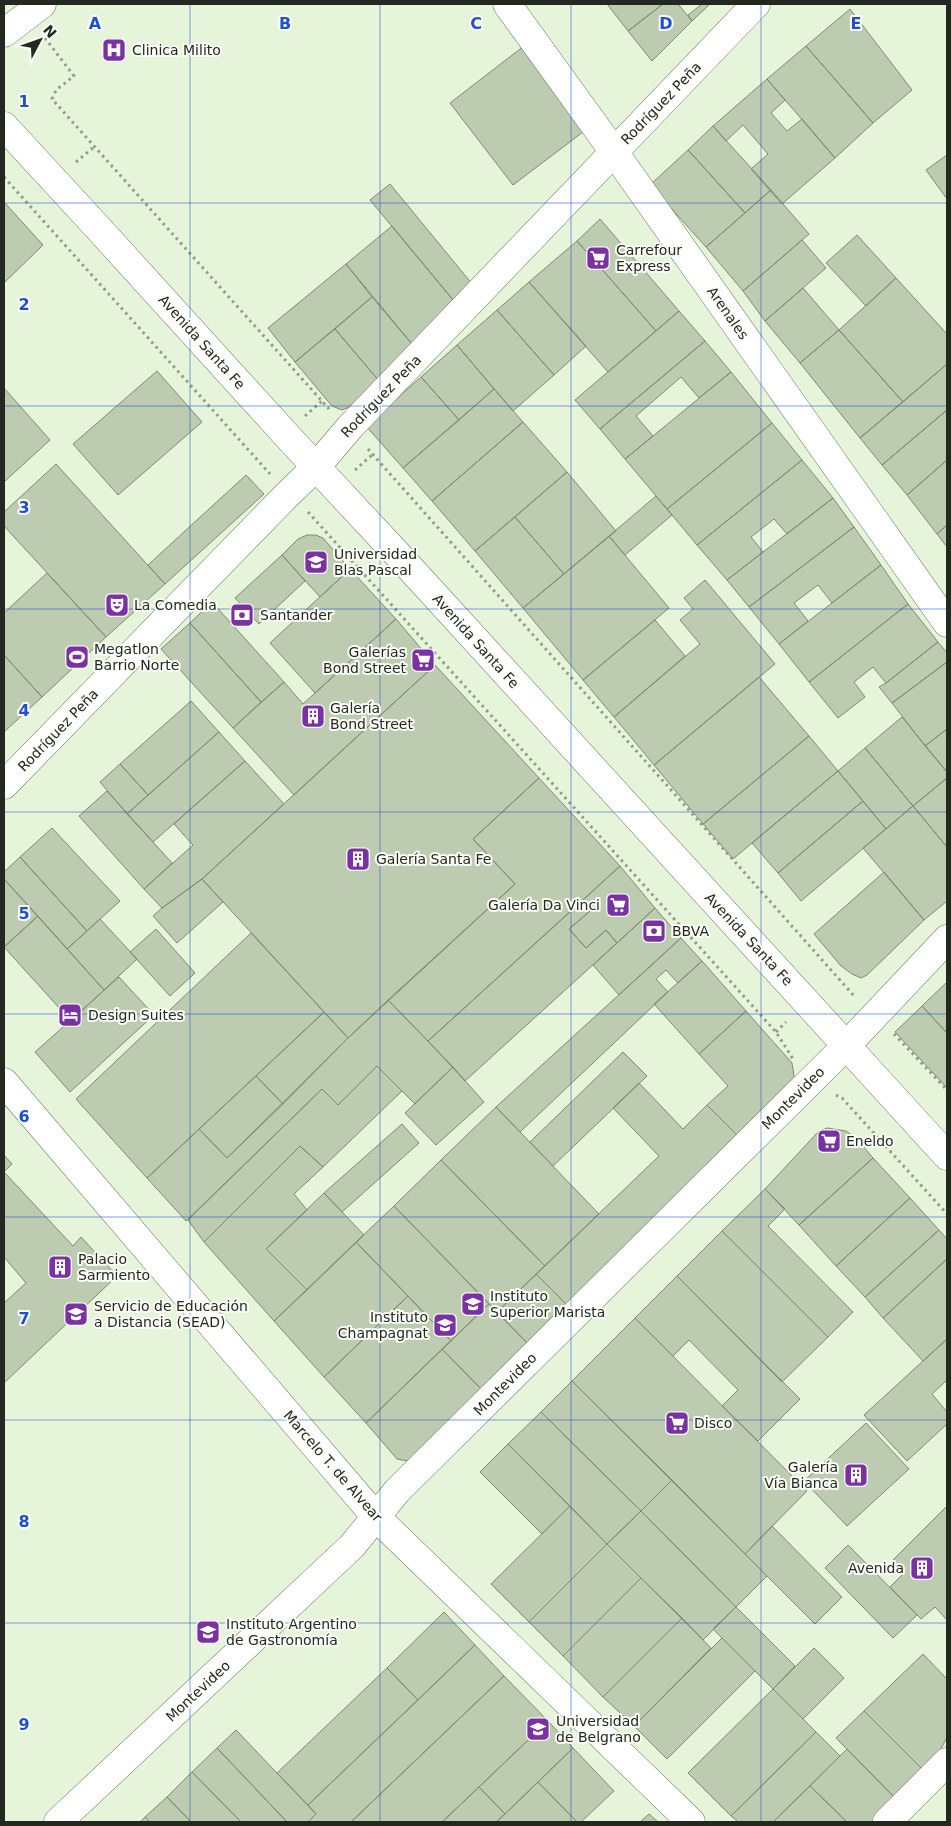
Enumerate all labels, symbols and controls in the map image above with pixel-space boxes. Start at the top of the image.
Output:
text: A [89,14,102,33]
text: B [279,14,291,33]
text: C [470,14,482,33]
text: D [659,14,673,33]
text: E [851,14,861,33]
north arrow [15,15,65,65]
text: N [40,22,60,41]
hospital icon: Clinica Milito [101,37,127,63]
place label: Clinica Milito [132,42,221,58]
street label: Rodríguez Peña [618,58,704,148]
text: 1 [18,92,30,111]
place label: Carrefour Express [616,242,682,274]
supermarket icon: Carrefour Express [585,245,611,271]
street label: Arenales [704,283,752,343]
street label: Avenida Santa Fe [156,292,248,392]
text: 2 [18,295,30,314]
street label: Rodríguez Peña [338,351,424,441]
text: 3 [18,498,30,517]
place label: Universidad Blas Pascal [334,546,417,578]
school or university icon: Universidad Blas Pascal [303,549,329,575]
street label: Avenida Santa Fe [430,591,522,691]
theatre icon: La Comedia [104,592,130,618]
place label: La Comedia [134,597,217,613]
bank icon: Santander [229,602,255,628]
place label: Santander [260,607,333,623]
place label: Megatlon Barrio Norte [94,641,179,673]
sports icon: Megatlon Barrio Norte [64,644,90,670]
place label: Galerías Bond Street [323,644,407,676]
supermarket icon: Galerías Bond Street [410,647,436,673]
street label: Rodríguez Peña [15,685,101,775]
place label: Galería Bond Street [330,700,413,732]
text: 4 [18,701,30,720]
building icon: Galería Bond Street [300,703,326,729]
building icon: Galería Santa Fe [345,846,371,872]
place label: Galería Santa Fe [376,851,491,867]
street label: Avenida Santa Fe [702,889,796,989]
supermarket icon: Galería Da Vinci [605,892,631,918]
place label: Galería Da Vinci [488,897,600,913]
text: 5 [18,904,30,923]
bank icon: BBVA [641,918,667,944]
place label: BBVA [672,923,709,939]
hotel icon: Design Suites [57,1002,83,1028]
place label: Design Suites [88,1007,184,1023]
street label: Montevideo [758,1063,828,1133]
text: 6 [18,1107,30,1126]
supermarket icon: Eneldo [816,1128,842,1154]
place label: Eneldo [846,1133,894,1149]
place label: Palacio Sarmiento [78,1251,150,1283]
building icon: Palacio Sarmiento [47,1254,73,1280]
place label: Instituto Superior Marista [490,1288,605,1320]
school or university icon: Instituto Superior Marista [460,1291,486,1317]
place label: Servicio de Educación a Distancia (SEAD) [94,1298,248,1330]
school or university icon: Servicio de Educación a Distancia (SEAD) [63,1301,89,1327]
text: 7 [18,1309,30,1328]
place label: Instituto Champagnat [338,1309,428,1341]
school or university icon: Instituto Champagnat [432,1312,458,1338]
street label: Montevideo [470,1349,540,1419]
street label: Marcelo T. de Alvear [280,1407,386,1525]
supermarket icon: Disco [664,1410,690,1436]
place label: Disco [694,1415,732,1431]
place label: Galería Vía Bianca [764,1459,838,1491]
building icon: Galería Vía Bianca [843,1462,869,1488]
text: 8 [18,1512,30,1531]
building icon: Avenida [909,1555,935,1581]
place label: Avenida [848,1560,904,1576]
place label: Instituto Argentino de Gastronomía [226,1616,357,1648]
school or university icon: Instituto Argentino de Gastronomía [195,1619,221,1645]
street label: Montevideo [163,1657,233,1725]
place label: Universidad de Belgrano [556,1713,641,1745]
text: 9 [18,1715,30,1734]
school or university icon: Universidad de Belgrano [525,1716,551,1742]

